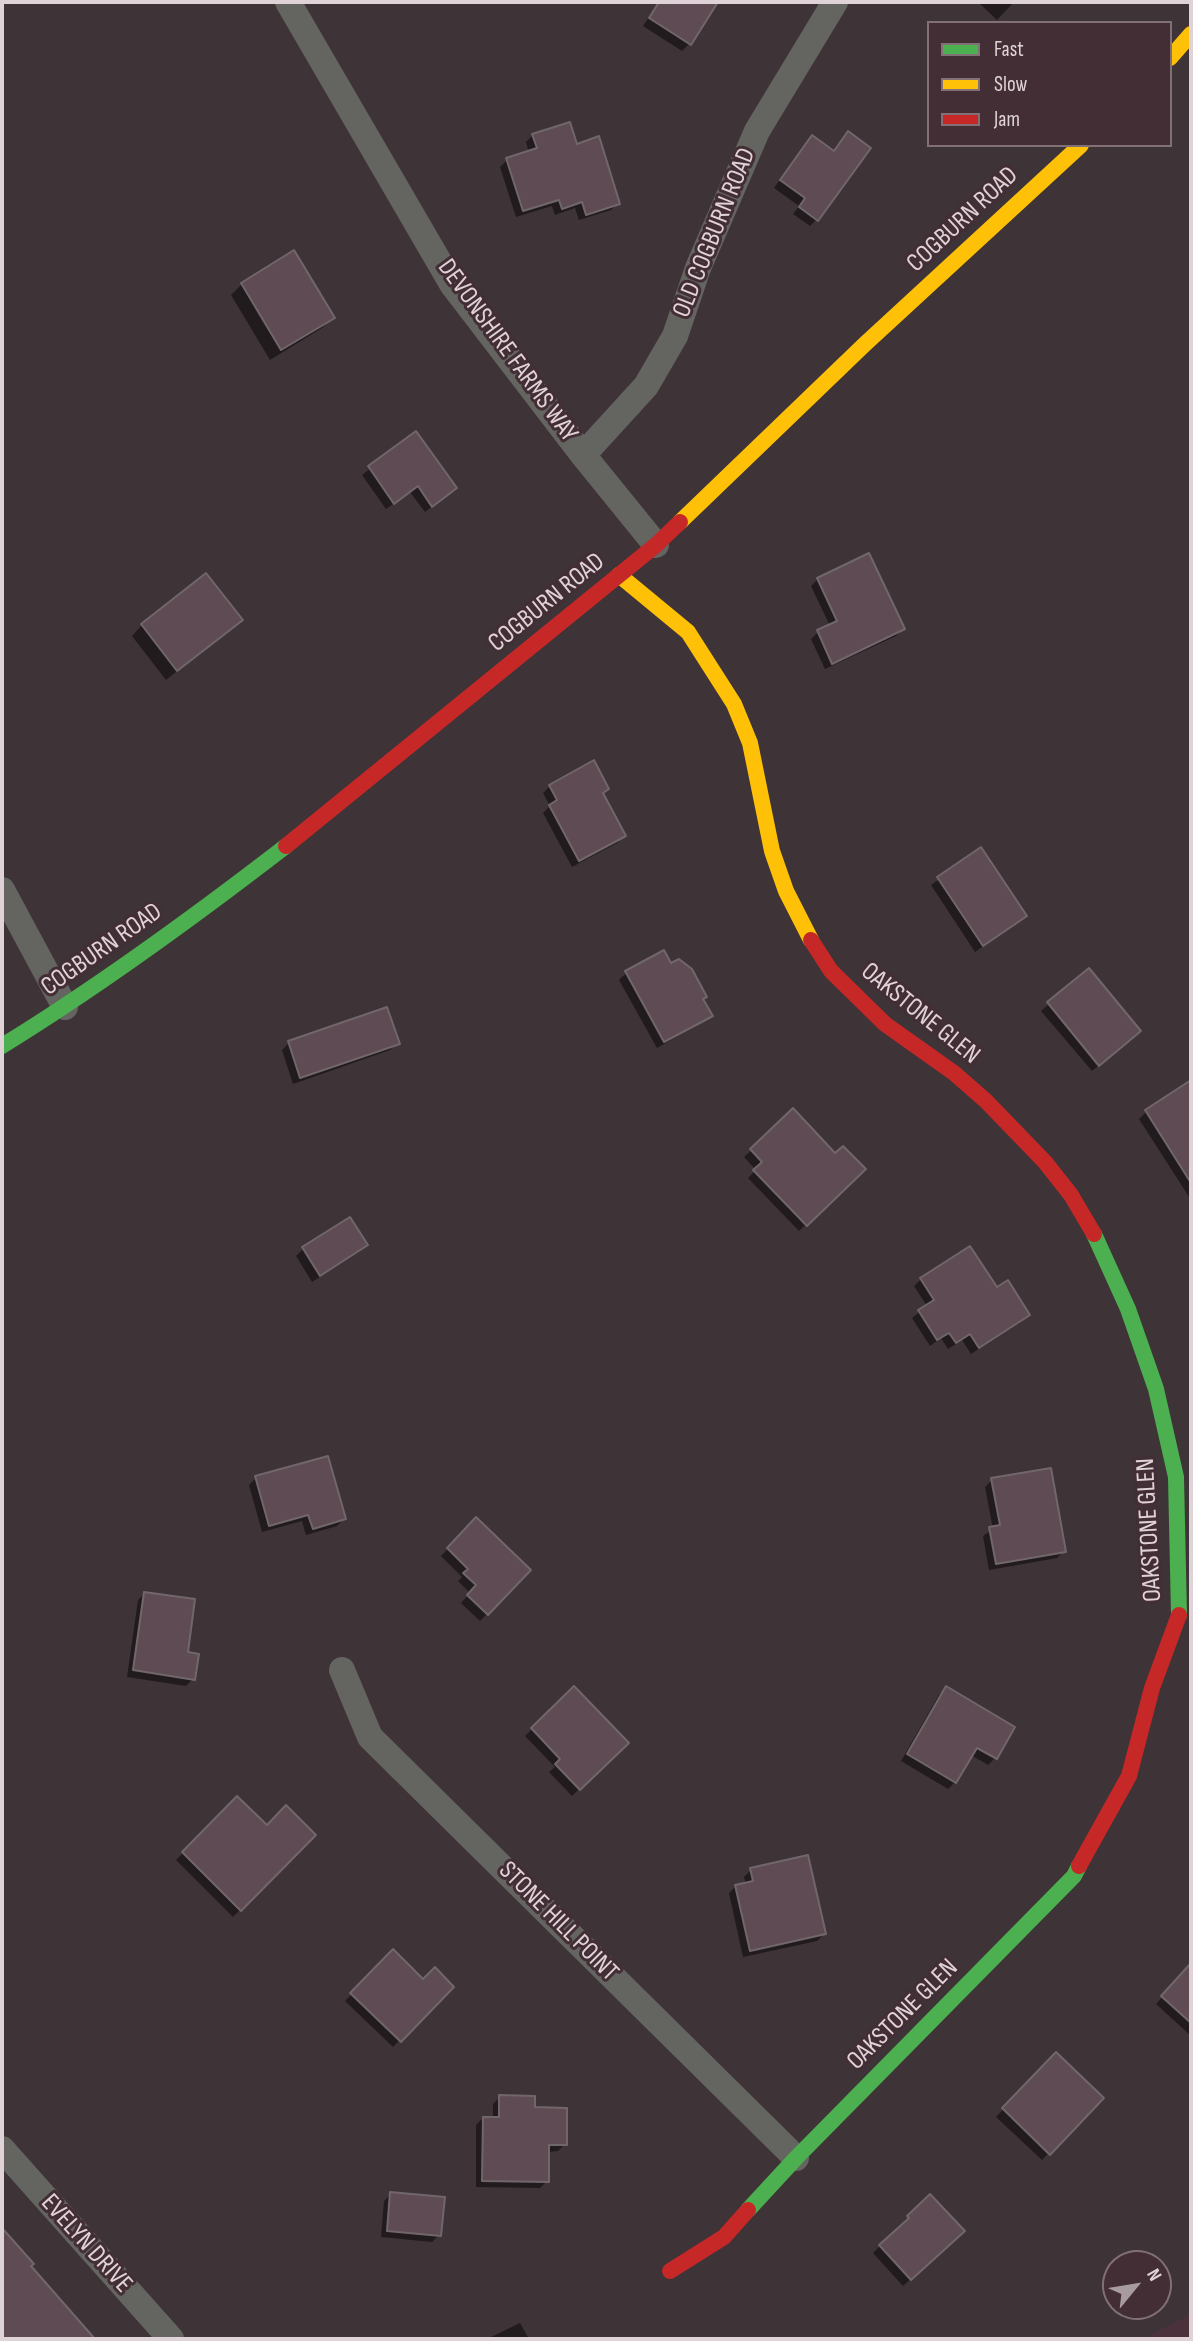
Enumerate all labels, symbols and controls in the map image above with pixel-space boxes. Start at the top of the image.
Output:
legend [927,21,1172,147]
text: Fast [994,37,1024,62]
text: Slow [994,72,1027,97]
text: Jam [994,107,1020,132]
street label: OLD COGBURN ROAD [667,144,763,322]
street label: COGBURN ROAD [901,161,1025,279]
street label: DEVONSHIRE FARMS WAY [430,254,584,448]
street label: COGBURN ROAD [483,547,611,659]
street label: COGBURN ROAD [35,897,169,1003]
street label: OAKSTONE GLEN [854,957,986,1071]
street label: OAKSTONE GLEN [1131,1457,1169,1603]
street label: STONE HILL POINT [492,1856,624,1988]
street label: OAKSTONE GLEN [841,1953,965,2077]
street label: EVELYN DRIVE [34,2188,138,2300]
north arrow [1102,2250,1172,2320]
text: N [1141,2265,1166,2285]

